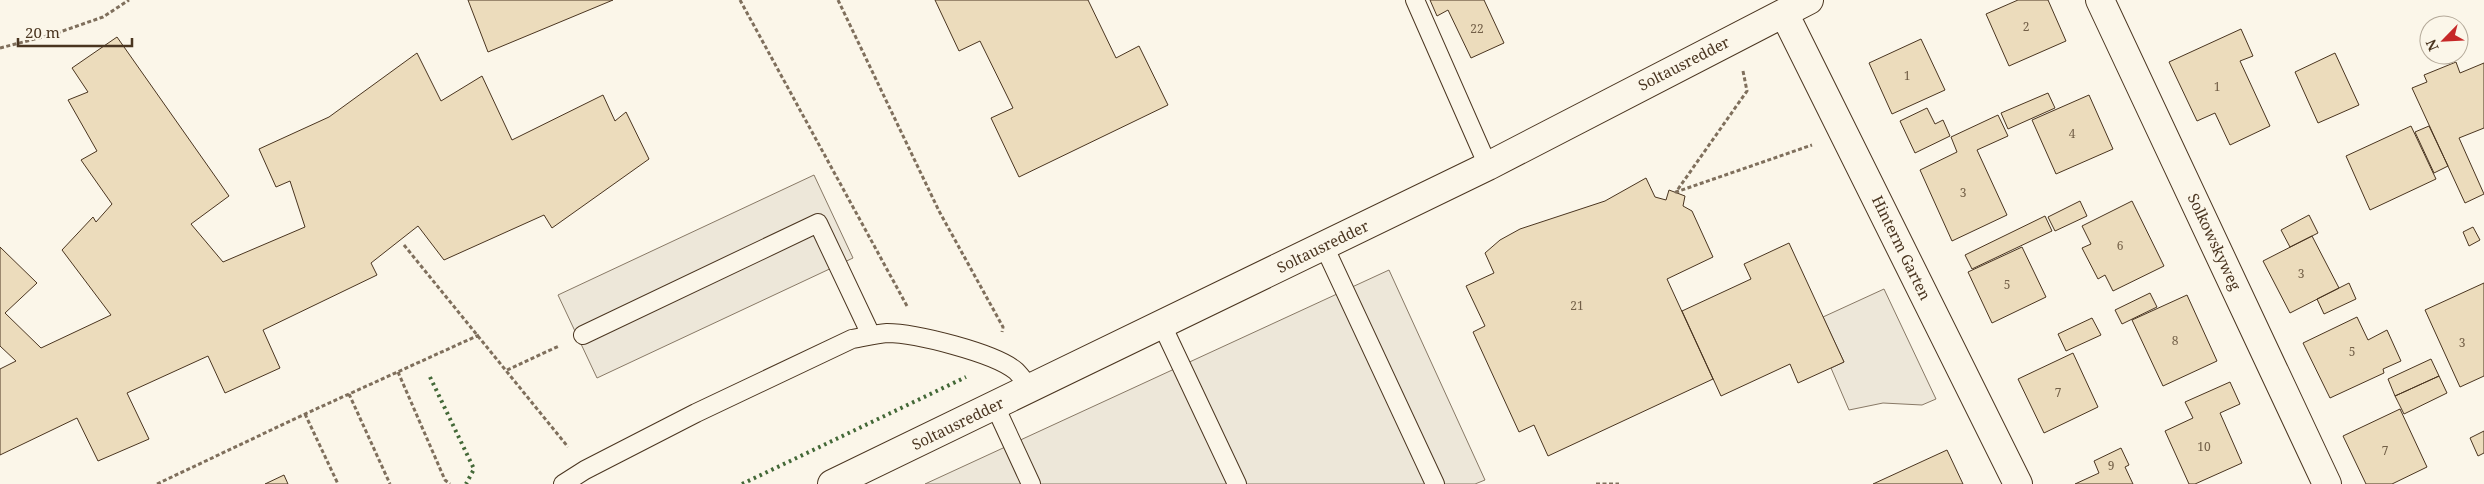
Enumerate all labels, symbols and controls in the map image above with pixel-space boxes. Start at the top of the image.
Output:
scale bar [18,15,131,47]
north arrow [2419,15,2469,65]
house number: 2 [2023,18,2029,35]
house number: 22 [1470,20,1484,37]
text: 20 m [25,22,60,42]
street label: Soltausredder [1634,31,1733,95]
text: N [2421,37,2443,54]
house number: 1 [1904,67,1910,84]
house number: 1 [2214,78,2220,95]
house number: 4 [2069,125,2076,142]
house number: 3 [1960,184,1967,201]
street label: Solkowskyweg [2184,190,2246,293]
street label: Hinterm Garten [1868,192,1936,303]
street label: Soltausredder [1273,215,1372,277]
house number: 6 [2117,237,2124,254]
house number: 3 [2298,265,2305,282]
house number: 5 [2004,276,2010,293]
house number: 21 [1570,297,1584,314]
house number: 8 [2172,332,2179,349]
house number: 3 [2459,334,2466,351]
house number: 5 [2349,343,2355,360]
house number: 7 [2055,384,2062,401]
street label: Soltausredder [908,392,1007,454]
house number: 10 [2197,438,2211,455]
house number: 7 [2382,442,2389,459]
house number: 9 [2108,457,2114,474]

